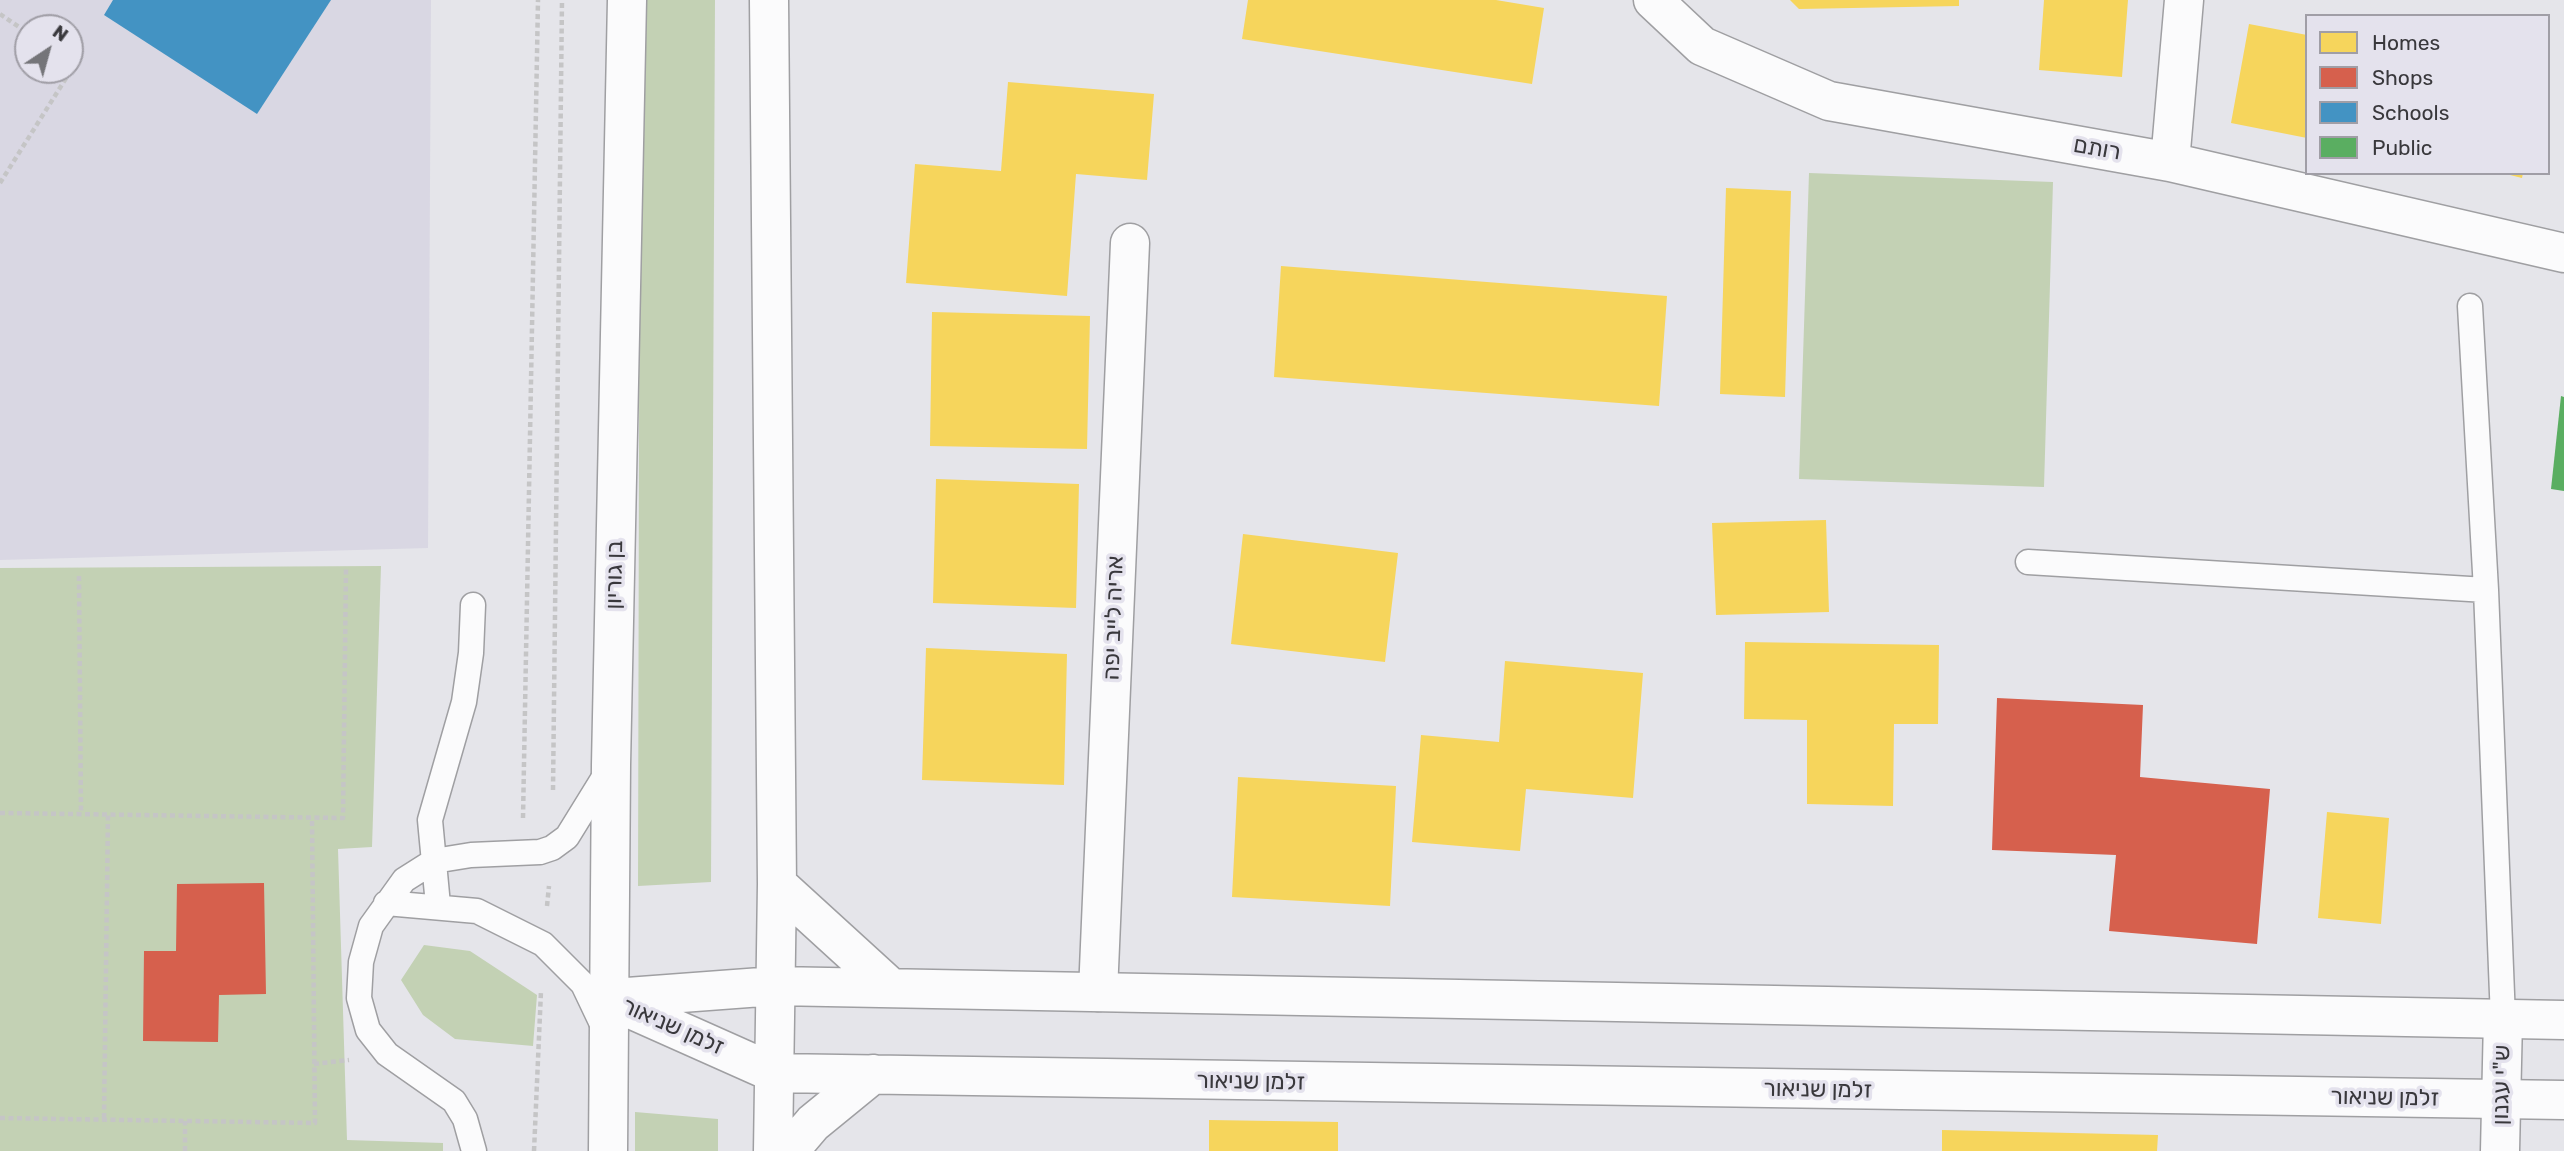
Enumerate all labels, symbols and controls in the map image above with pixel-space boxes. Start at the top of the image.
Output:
north arrow [14,14,84,84]
legend [2305,14,2550,175]
text: N [48,20,73,47]
text: Homes [2372,30,2440,55]
text: Shops [2372,65,2433,90]
text: Schools [2372,100,2449,125]
street label: רותם [2071,131,2123,167]
text: Public [2372,135,2432,160]
street label: בן גוריון [601,540,629,610]
street label: אריה לייב יפה [1098,555,1130,681]
street label: זלמן שניאור [618,992,728,1062]
street label: ש"י עגנון [2488,1045,2516,1125]
street label: זלמן שניאור [1196,1067,1306,1097]
street label: זלמן שניאור [1763,1075,1873,1105]
street label: זלמן שניאור [2330,1083,2440,1113]

